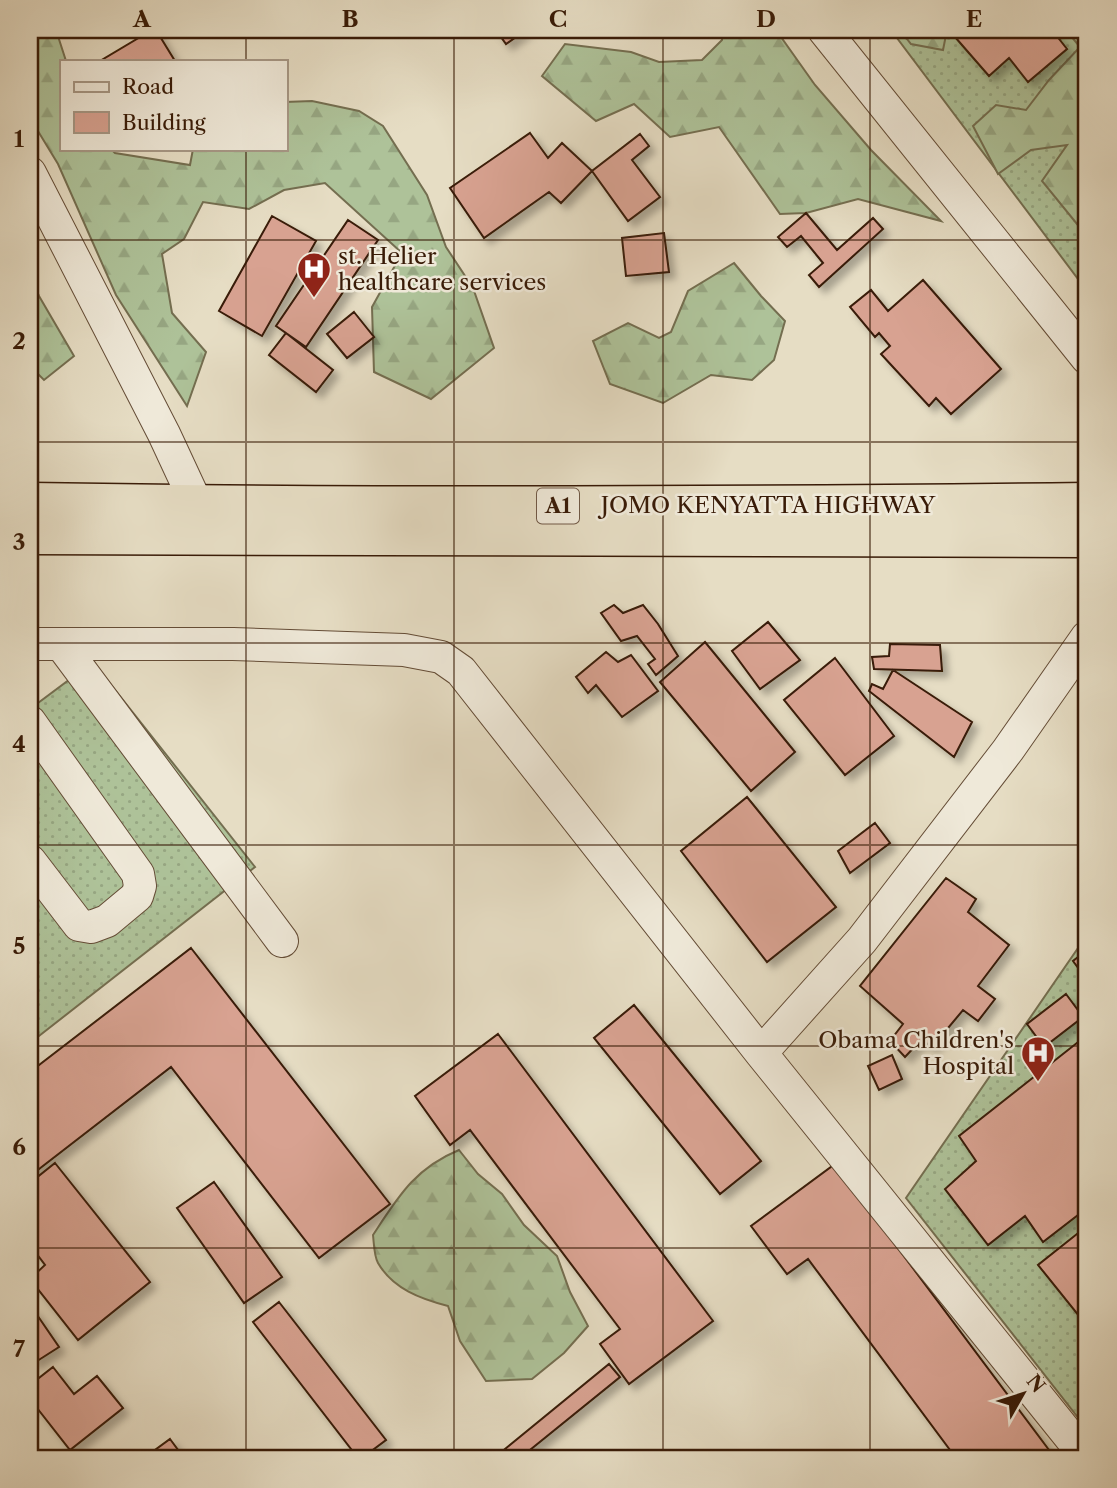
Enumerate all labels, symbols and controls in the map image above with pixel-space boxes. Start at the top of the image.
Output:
text: A [132,5,152,33]
text: B [341,5,359,33]
text: C [549,5,567,33]
text: D [756,5,776,33]
text: E [966,5,982,33]
legend [60,60,287,150]
text: Road [122,74,174,99]
text: Building [122,110,207,135]
text: 1 [14,125,25,153]
place label: st. Helier healthcare services [338,242,546,296]
hospital icon: st. Helier healthcare services [295,250,333,299]
text: 2 [12,327,26,355]
road number: A1 [537,489,579,524]
street label: JOMO KENYATTA HIGHWAY [598,491,936,519]
text: 3 [13,528,26,556]
text: 4 [12,730,26,758]
text: 5 [13,932,25,960]
place label: Obama Children's Hospital [818,1026,1014,1080]
hospital icon: Obama Children's Hospital [1019,1034,1057,1083]
text: 6 [12,1133,26,1161]
text: 7 [13,1335,25,1363]
north arrow [988,1358,1058,1428]
text: N [1022,1370,1050,1397]

